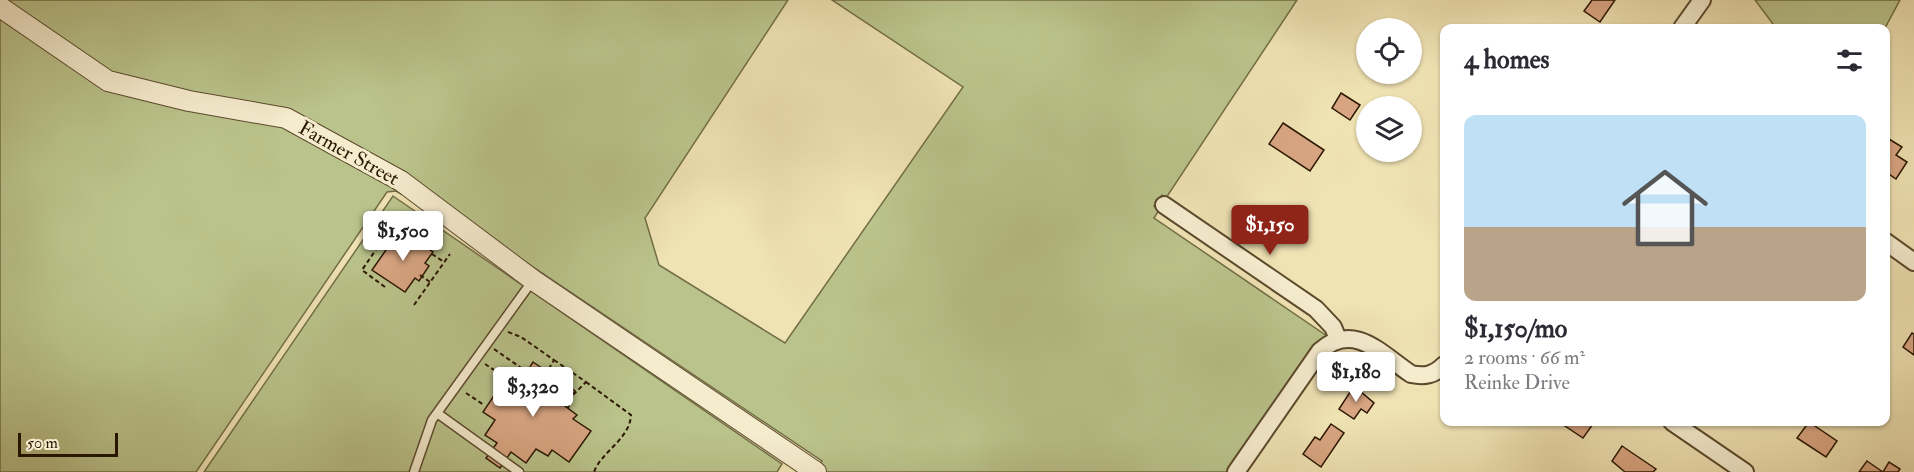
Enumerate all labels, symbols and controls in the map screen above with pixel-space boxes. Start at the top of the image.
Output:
map controls [1356,18,1422,162]
button: locate [1356,18,1422,84]
text: 4 homes [1464,44,1550,76]
icon: filters [1833,44,1866,77]
button: layers [1356,96,1422,162]
street label: Farmer Street [294,115,404,191]
icon: home [1611,154,1719,262]
pin: $1,150 [1221,205,1319,256]
pin: $1,500 [354,211,452,262]
text: $1,150 [1245,212,1295,237]
text: $1,500 [377,218,429,243]
text: $1,150/mo [1464,313,1567,345]
text: 2 rooms · 66 m² [1464,345,1585,370]
pin: $1,180 [1307,352,1405,403]
text: $1,180 [1331,359,1381,384]
pin: $3,320 [484,367,582,418]
text: Reinke Drive [1464,370,1570,395]
text: $3,320 [507,374,559,399]
scale bar [18,430,118,458]
text: 50 m [27,433,58,453]

